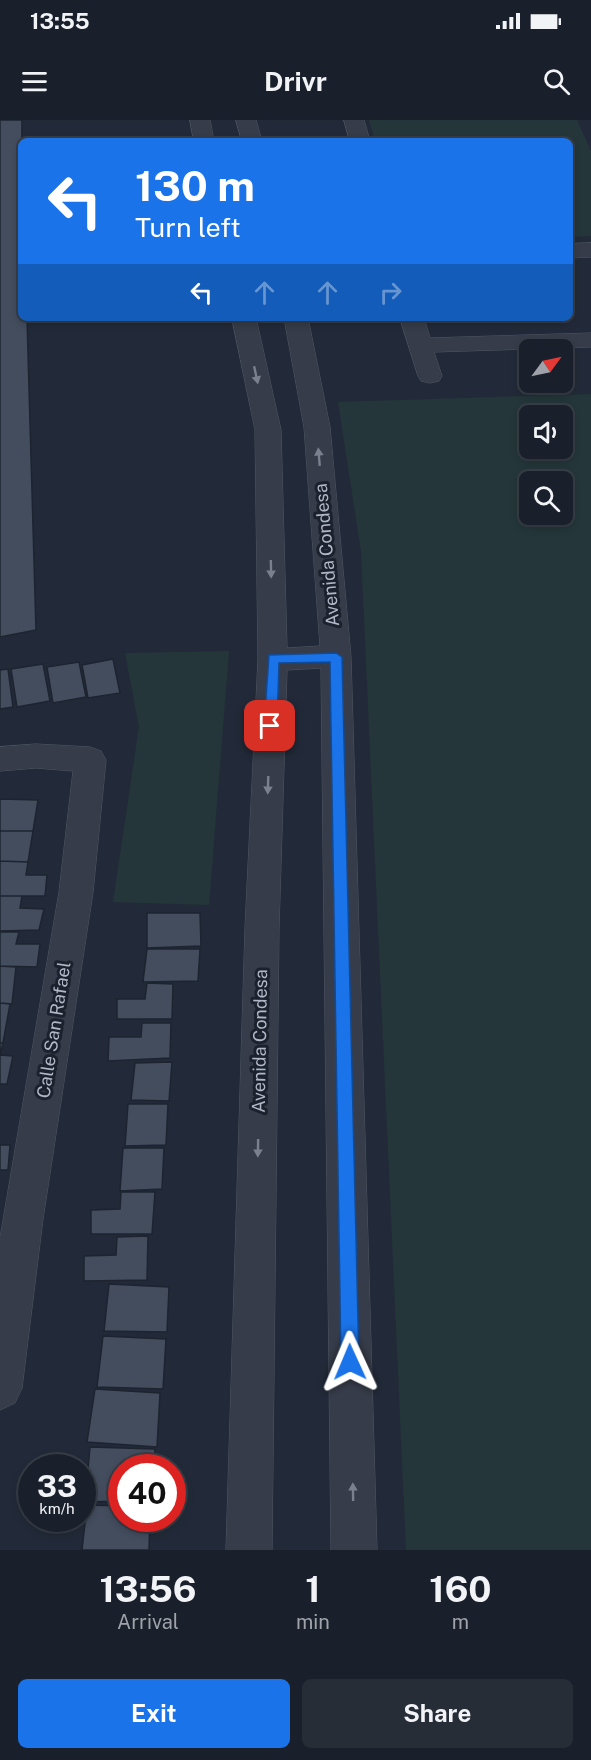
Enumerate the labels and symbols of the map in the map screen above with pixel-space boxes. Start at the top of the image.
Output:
north arrow [519,339,573,393]
one-way arrow [252,366,261,385]
one-way arrow [315,448,324,467]
street label: Avenida Condesa [310,483,343,627]
one-way arrow [266,560,276,579]
pin [244,700,295,751]
one-way arrow [263,775,272,794]
street label: Calle San Rafael [32,960,75,1100]
street label: Avenida Condesa [248,969,271,1113]
one-way arrow [253,1138,262,1157]
position arrow [318,1330,382,1394]
speed limit sign: 40 [108,1454,186,1532]
one-way arrow [348,1482,357,1501]

